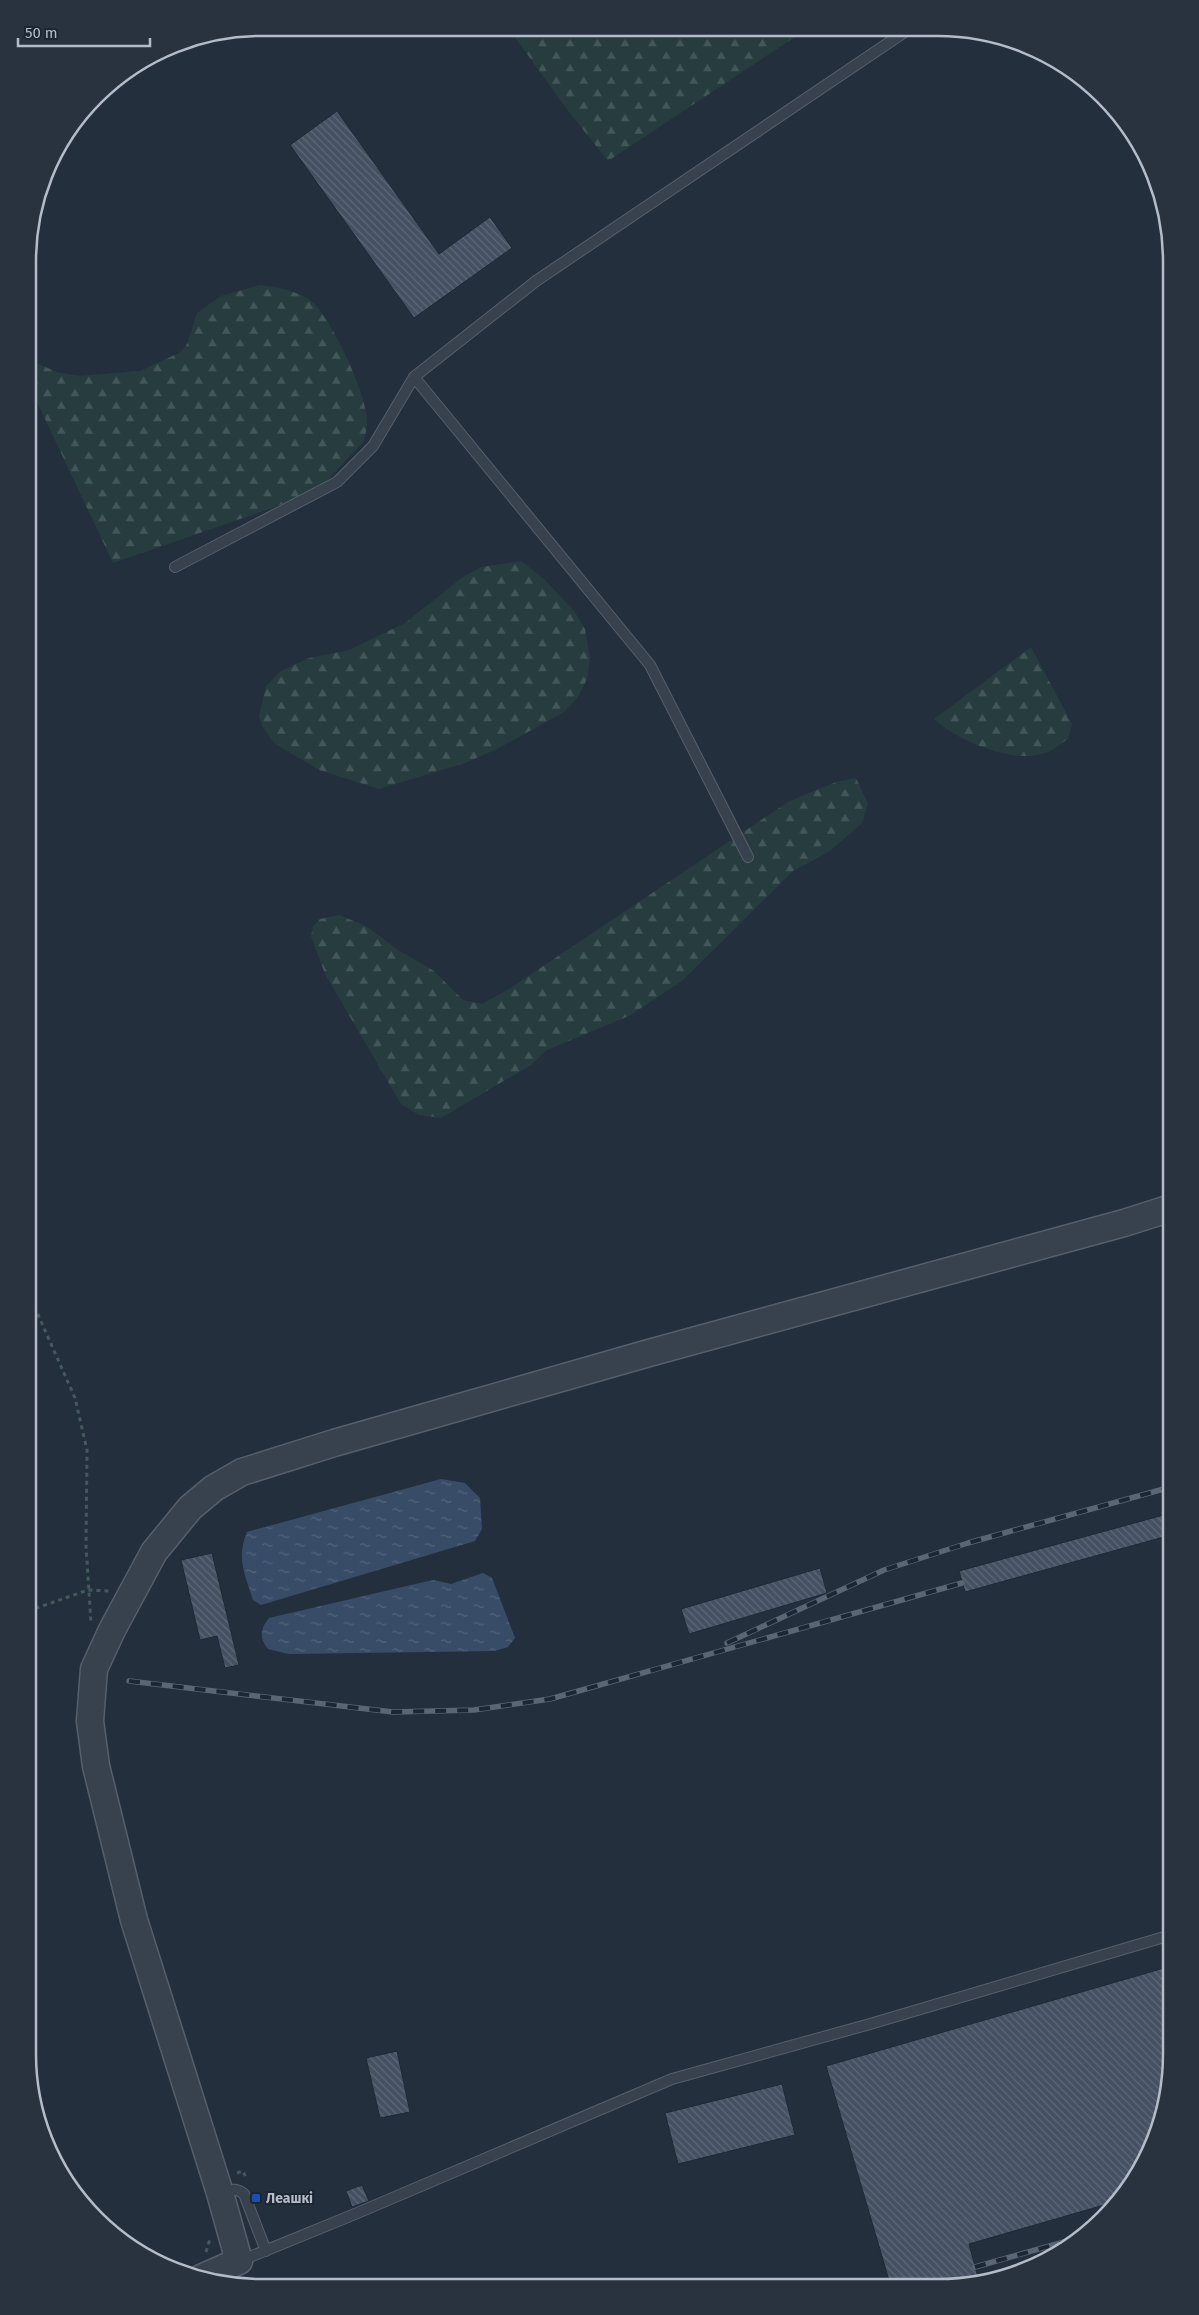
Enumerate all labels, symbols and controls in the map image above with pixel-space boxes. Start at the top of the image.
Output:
scale bar [18,15,150,47]
text: 50 m [25,24,58,42]
place label: Леашкі [266,2190,313,2207]
marker: Леашкі [250,2192,262,2204]

